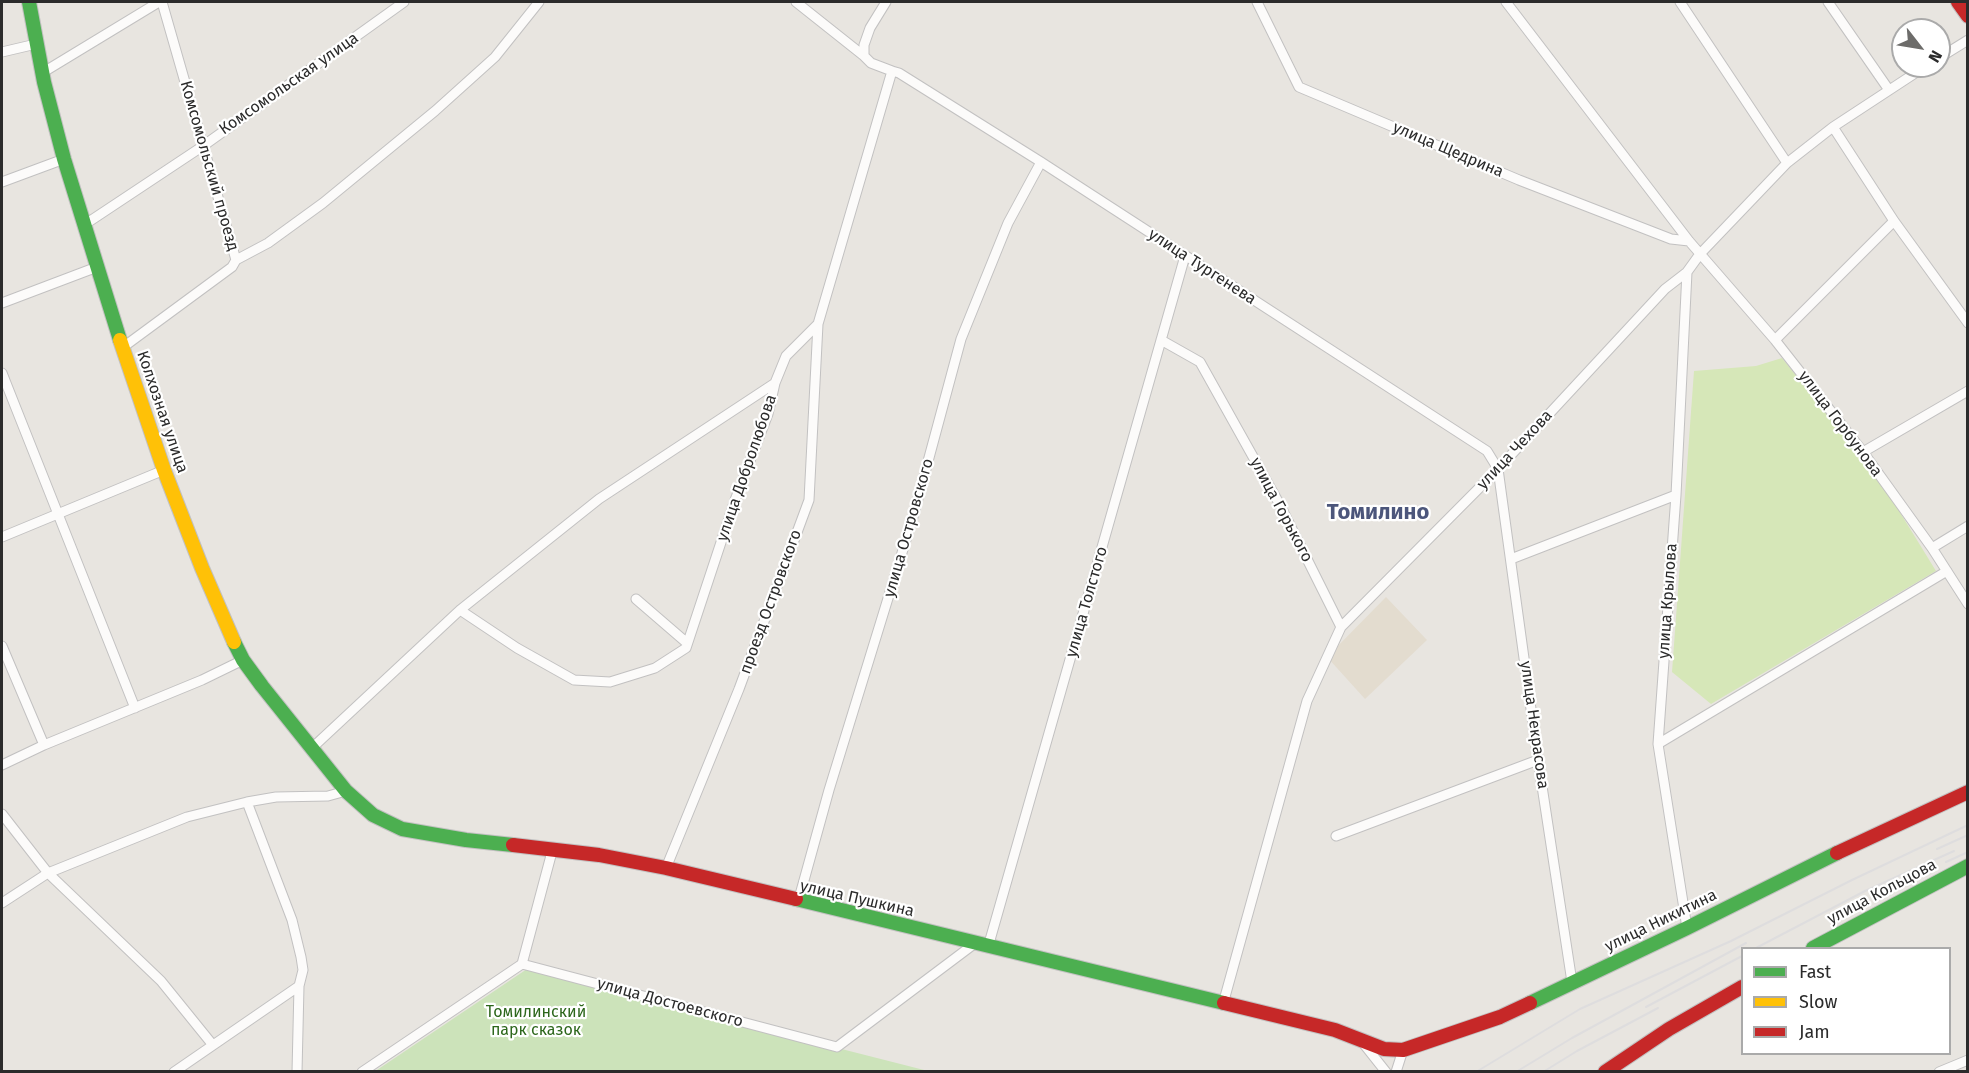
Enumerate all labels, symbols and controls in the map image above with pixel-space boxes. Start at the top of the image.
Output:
north arrow [1891,18,1951,78]
street label: Комсомольская улица [216,29,362,139]
text: N [1924,47,1946,66]
street label: Комсомольский проезд [176,79,242,253]
street label: улица Щедрина [1390,118,1506,182]
street label: улица Тургенева [1144,225,1260,309]
street label: Колхозная улица [132,348,192,476]
street label: улица Горбунова [1794,367,1886,481]
street label: улица Добролюбова [713,392,781,544]
street label: улица Чехова [1473,406,1557,494]
street label: улица Горького [1245,454,1317,566]
street label: улица Островского [880,456,938,600]
district label: Томилино [1327,500,1429,526]
street label: проезд Островского [736,527,806,677]
street label: улица Крылова [1654,543,1682,659]
street label: улица Толстого [1062,544,1112,660]
street label: улица Некрасова [1516,660,1552,790]
street label: улица Кольцова [1824,855,1940,929]
street label: улица Пушкина [798,877,916,921]
street label: улица Никитина [1602,886,1720,956]
legend [1741,947,1951,1055]
text: Fast [1799,961,1831,983]
street label: улица Достоевского [595,974,745,1032]
text: Slow [1799,991,1837,1013]
park label: Томилинский парк сказок [486,1003,586,1041]
text: Jam [1799,1021,1830,1043]

